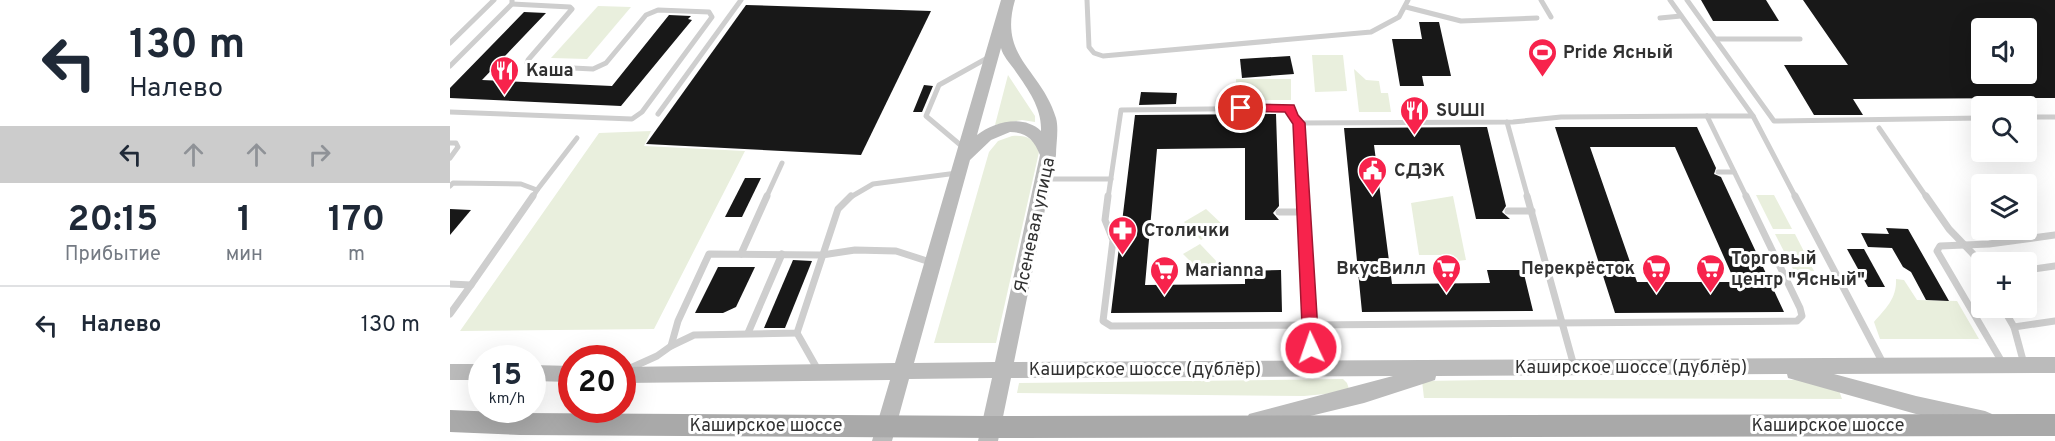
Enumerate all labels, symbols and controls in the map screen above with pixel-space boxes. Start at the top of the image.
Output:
map controls [1971,18,2037,318]
button: sound [1971,18,2037,84]
text: 130 m [129,20,245,73]
icon: left [30,24,108,102]
sports icon: Pride Ясный [1526,36,1558,78]
place label: Pride Ясный [1563,42,1673,65]
restaurant icon: Каша [489,54,521,96]
place label: Каша [526,60,574,83]
text: Налево [129,72,223,106]
pin [1215,82,1266,133]
icon: arrive [1224,91,1257,124]
restaurant icon: SUШI [1399,94,1431,136]
button: search [1971,96,2037,162]
place label: SUШI [1436,100,1485,123]
icon: left [114,138,147,171]
icon: ahead [177,138,210,171]
icon: ahead [240,138,273,171]
icon: right [303,138,336,171]
public building icon: СДЭК [1357,154,1389,196]
street label: Ясеневая улица [1010,155,1061,295]
place label: СДЭК [1394,160,1446,183]
button: layers [1971,174,2037,240]
text: 20:15 [67,198,158,244]
text: 1 [237,198,251,244]
text: 170 [328,198,385,244]
pharmacy icon: Столички [1107,214,1139,256]
place label: Столички [1144,220,1230,243]
text: Прибытие [65,242,161,268]
text: мин [226,242,263,268]
text: m [348,242,365,268]
place label: Торговый центр "Ясный" [1731,248,1865,292]
supermarket icon: ВкусВилл [1431,252,1463,294]
supermarket icon: Перекрёсток [1640,252,1672,294]
supermarket icon: Торговый центр "Ясный" [1694,252,1726,294]
button: + [1971,252,2037,318]
supermarket icon: Marianna [1148,254,1180,296]
place label: ВкусВилл [1336,258,1426,281]
place label: Перекрёсток [1521,258,1635,281]
place label: Marianna [1185,260,1264,283]
icon: left [30,309,63,342]
text: Налево [81,312,161,339]
text: 130 m [361,312,420,339]
position arrow [1279,316,1343,380]
speed limit sign: 20 [558,345,636,423]
street label: Каширское шоссе (дублёр) [1515,357,1747,380]
text: 15 [492,358,522,395]
street label: Каширское шоссе (дублёр) [1029,359,1261,382]
text: km/h [489,390,525,409]
street label: Каширское шоссе [689,415,843,438]
street label: Каширское шоссе [1751,415,1905,438]

